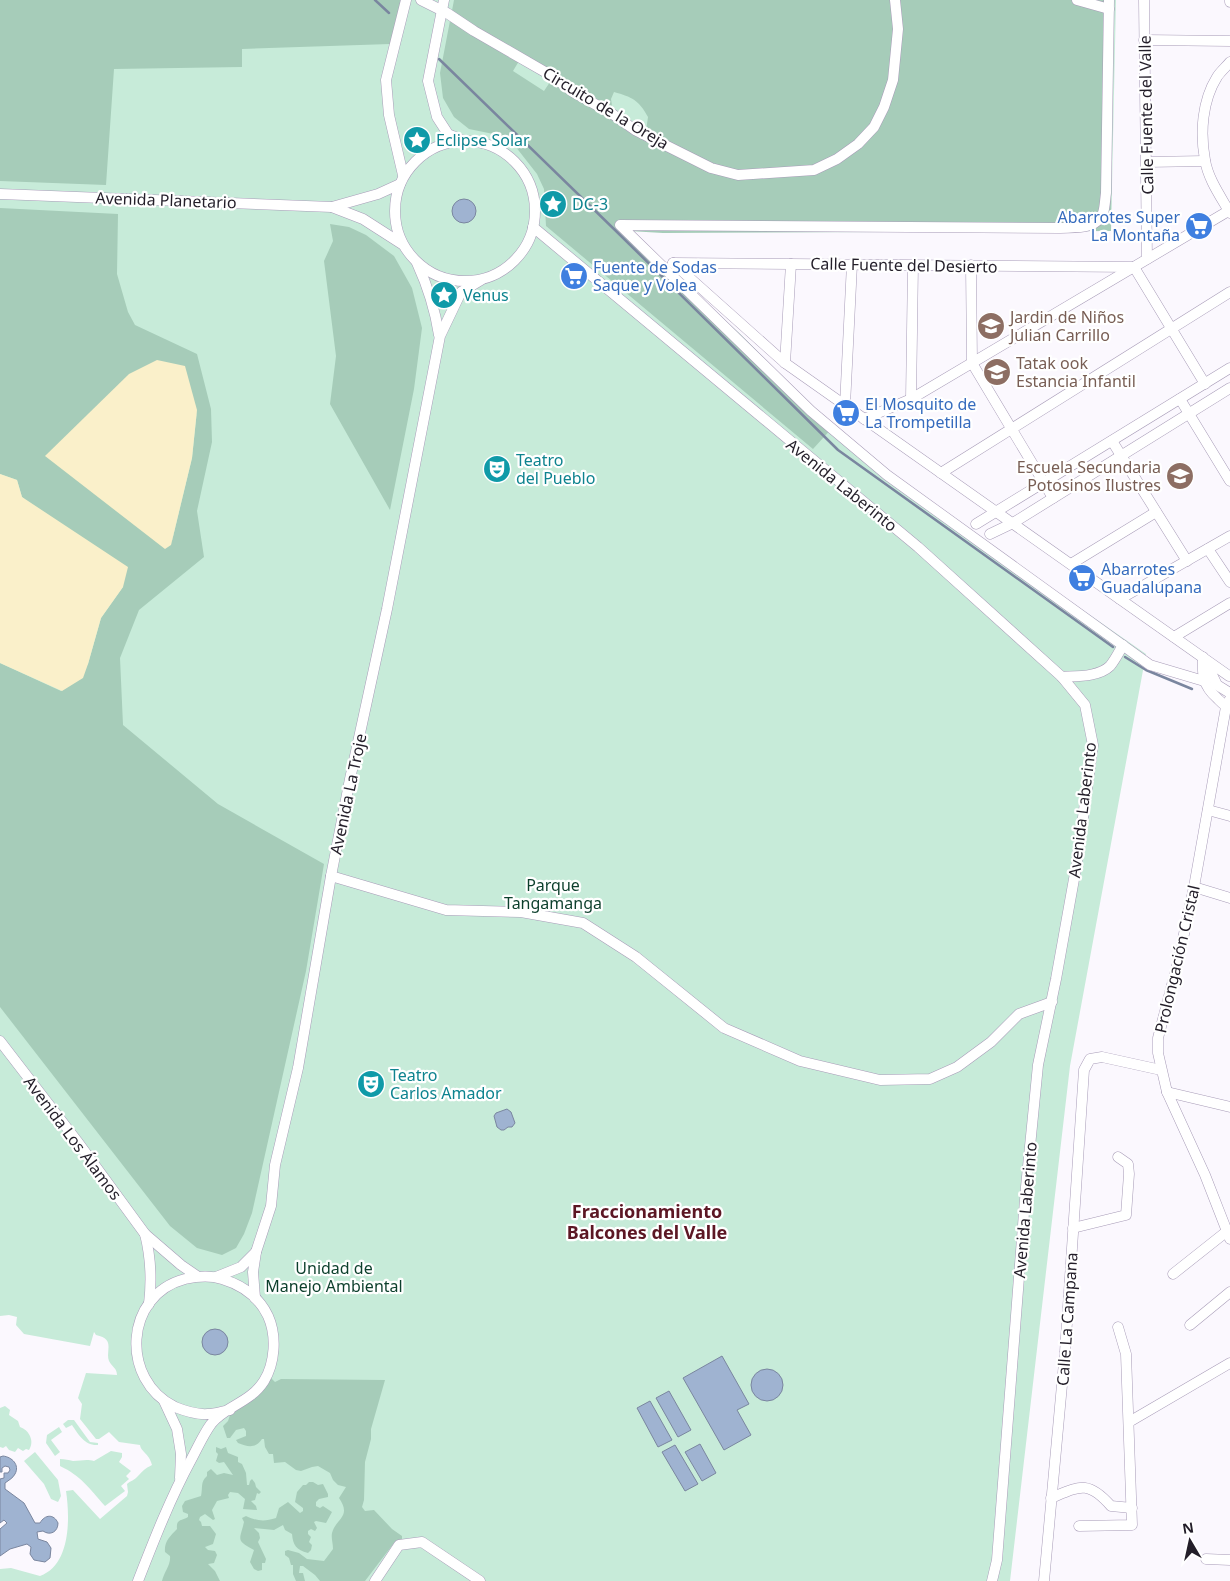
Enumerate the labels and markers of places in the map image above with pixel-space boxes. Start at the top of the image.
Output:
place icon: Eclipse Solar [402,125,432,155]
place label: Eclipse Solar [436,129,530,151]
place icon: DC-3 [538,189,568,219]
place label: DC-3 [572,193,608,215]
place label: Abarrotes Super La Montaña [1058,206,1180,246]
supermarket icon: Abarrotes Super La Montaña [1184,211,1214,241]
place label: Fuente de Sodas Saque y Volea [593,256,717,296]
supermarket icon: Fuente de Sodas Saque y Volea [559,261,589,291]
place icon: Venus [429,280,459,310]
place label: Venus [463,284,509,306]
place label: Jardin de Niños Julian Carrillo [1008,306,1124,346]
school or university icon: Jardin de Niños Julian Carrillo [976,311,1006,341]
place label: Tatak ook Estancia Infantil [1016,352,1136,392]
school or university icon: Tatak ook Estancia Infantil [982,357,1012,387]
place label: El Mosquito de La Trompetilla [865,393,976,433]
supermarket icon: El Mosquito de La Trompetilla [831,398,861,428]
place label: Teatro del Pueblo [516,449,595,489]
theatre icon: Teatro del Pueblo [482,454,512,484]
place label: Escuela Secundaria Potosinos Ilustres [1017,456,1161,496]
school or university icon: Escuela Secundaria Potosinos Ilustres [1165,461,1195,491]
place label: Abarrotes Guadalupana [1101,558,1202,598]
supermarket icon: Abarrotes Guadalupana [1067,563,1097,593]
place label: Teatro Carlos Amador [390,1064,502,1104]
theatre icon: Teatro Carlos Amador [356,1069,386,1099]

